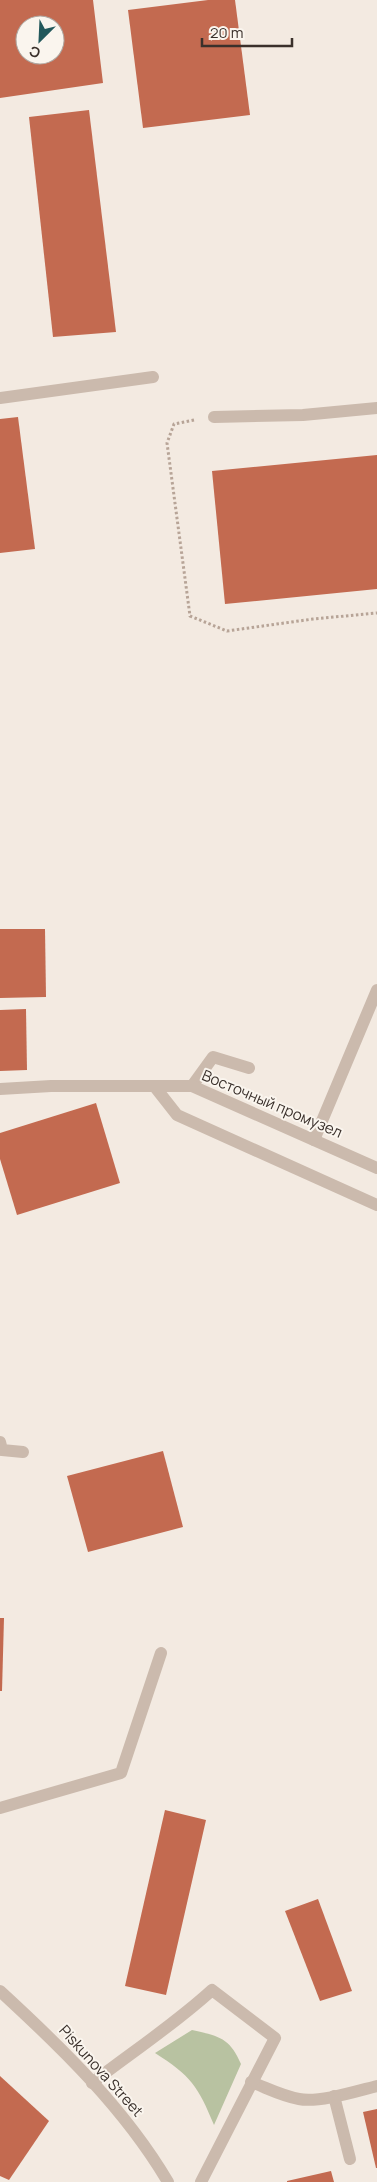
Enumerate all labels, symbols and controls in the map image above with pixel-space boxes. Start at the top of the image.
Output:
north arrow [15,15,65,65]
scale bar [202,15,292,47]
text: 20 m [210,22,243,43]
text: С [26,42,43,63]
street label: Восточный промузел [199,1064,346,1143]
street label: Piskunova Street [54,2020,148,2121]

